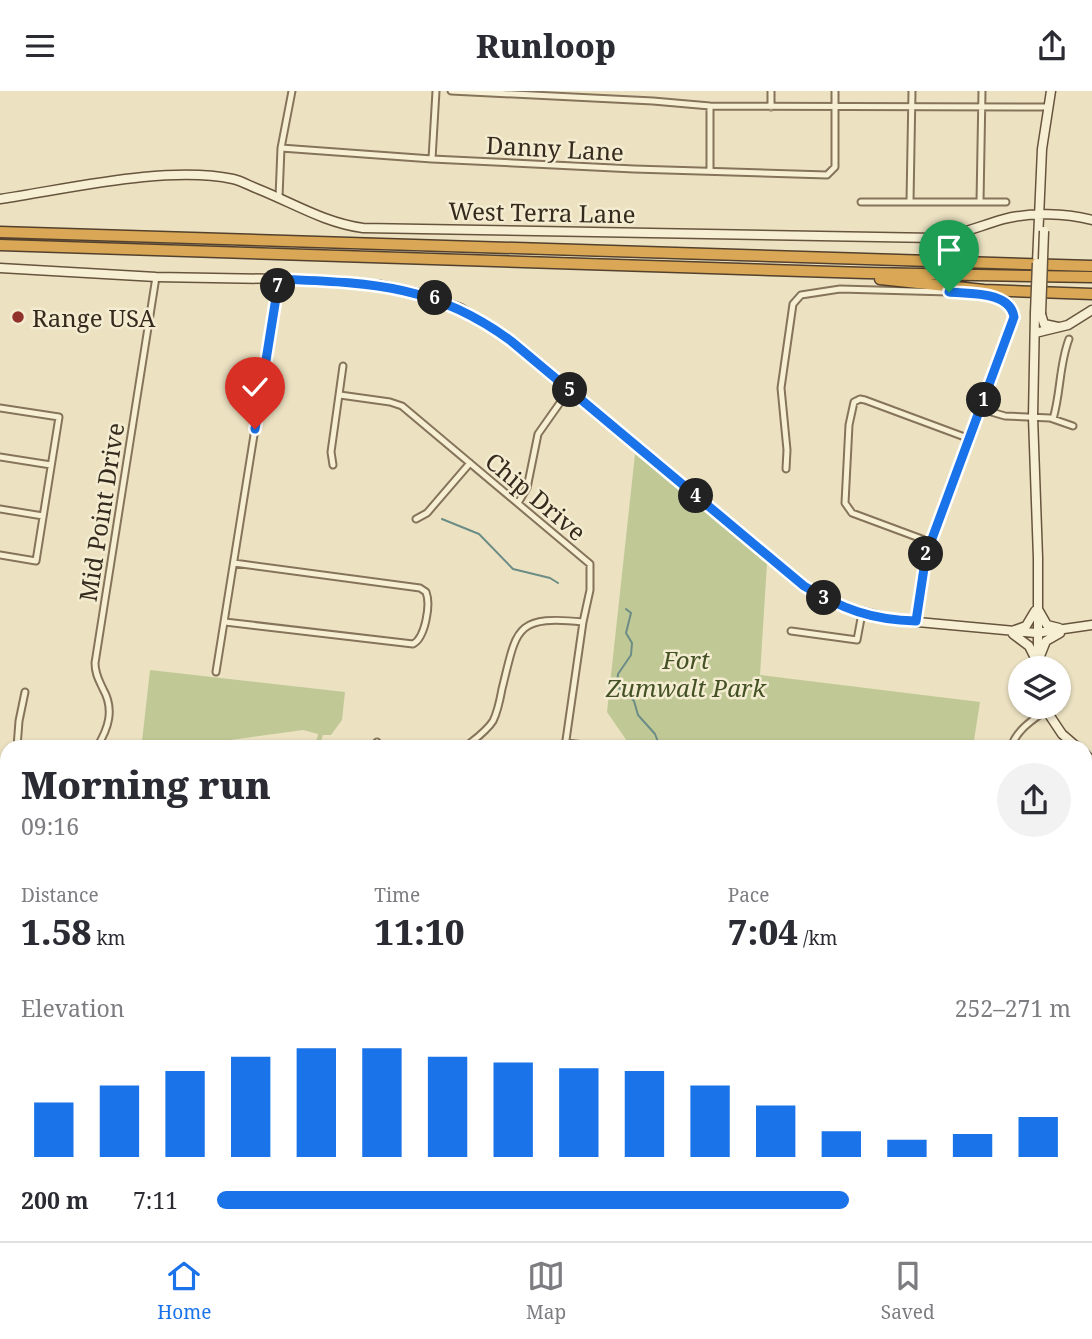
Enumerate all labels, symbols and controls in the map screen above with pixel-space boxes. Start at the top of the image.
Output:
text: Runloop [476,24,616,67]
icon: menu [21,27,59,65]
icon: share [1033,27,1071,65]
street label: Danny Lane [485,128,625,168]
street label: West Terra Lane [448,194,636,230]
pin [919,220,979,292]
icon: arrive [930,231,968,269]
pin: 7 [260,269,296,303]
text: 7 [272,272,283,298]
pin: 6 [418,281,452,315]
text: 6 [429,284,440,310]
place label: Range USA [32,301,156,334]
marker: Range USA [10,309,26,325]
pin [225,357,285,429]
icon: check [236,368,274,406]
pin: 5 [552,373,588,407]
text: 5 [564,376,575,402]
pin: 1 [967,383,1002,417]
text: 1 [978,386,989,412]
street label: Mid Point Drive [71,420,131,604]
street label: Chip Drive [479,444,593,548]
pin: 4 [678,479,714,513]
text: 4 [690,482,701,508]
pin: 2 [908,537,944,571]
text: 2 [920,540,931,566]
pin: 3 [806,581,842,615]
text: 3 [818,584,829,610]
park label: Fort Zumwalt Park [605,643,767,704]
map controls [1008,656,1071,719]
button: layers [1008,656,1071,719]
text: Morning run [21,758,271,810]
button: share [997,763,1071,837]
text: 09:16 [21,810,79,842]
text: Distance [21,882,99,908]
text: Time [374,882,420,908]
text: Pace [728,882,769,908]
text: 1.58 [21,908,91,955]
text: 11:10 [374,908,465,955]
text: 7:04 [728,908,798,955]
text: km [91,925,125,951]
text: /km [798,925,838,951]
text: Elevation [21,992,125,1024]
text: 252–271 m [955,992,1071,1024]
text: 200 m [21,1184,89,1216]
text: 7:11 [133,1184,178,1216]
tab: Home [157,1257,211,1325]
tab: Map [526,1257,566,1325]
tab: Saved [881,1257,935,1325]

